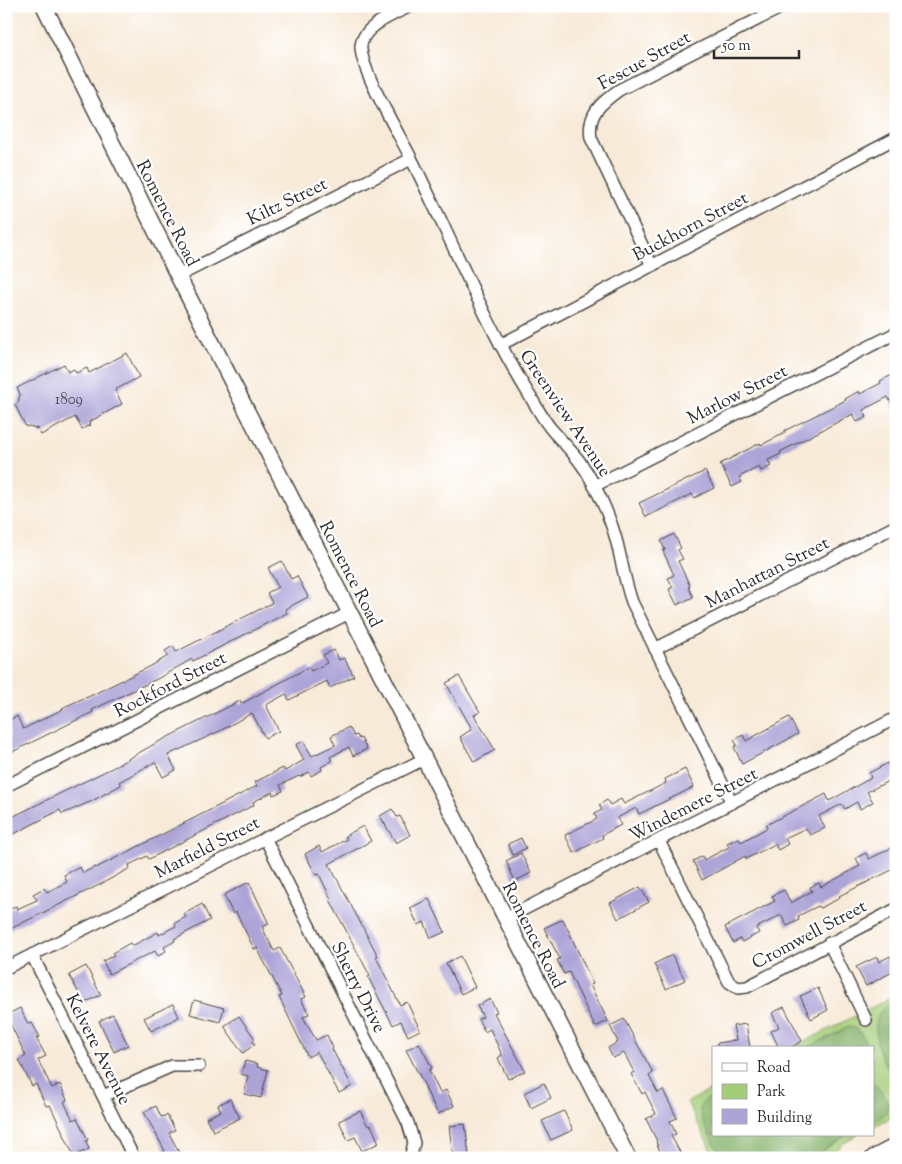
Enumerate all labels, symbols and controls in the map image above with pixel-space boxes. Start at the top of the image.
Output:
street label: Fescue Street [594,26,696,98]
scale bar [714,28,800,60]
text: 50 m [721,36,751,57]
street label: Romence Road [128,156,204,272]
street label: Kiltz Street [243,172,332,233]
street label: Buckhorn Street [629,186,753,269]
street label: Greenview Avenue [512,345,617,483]
street label: Marlow Street [683,359,792,432]
house number: 1809 [55,390,83,411]
street label: Romence Road [311,517,387,633]
street label: Manhattan Street [702,531,834,616]
street label: Rockford Street [110,646,232,725]
street label: Windemere Street [625,762,763,849]
street label: Marfield Street [151,811,265,886]
street label: Romence Road [494,878,570,994]
street label: Cromwell Street [748,895,872,977]
street label: Sherry Drive [323,938,391,1038]
street label: Kelvere Avenue [58,990,136,1110]
legend [712,1046,874,1136]
text: Road [757,1058,791,1079]
text: Park [757,1082,786,1103]
text: Building [757,1108,812,1129]

